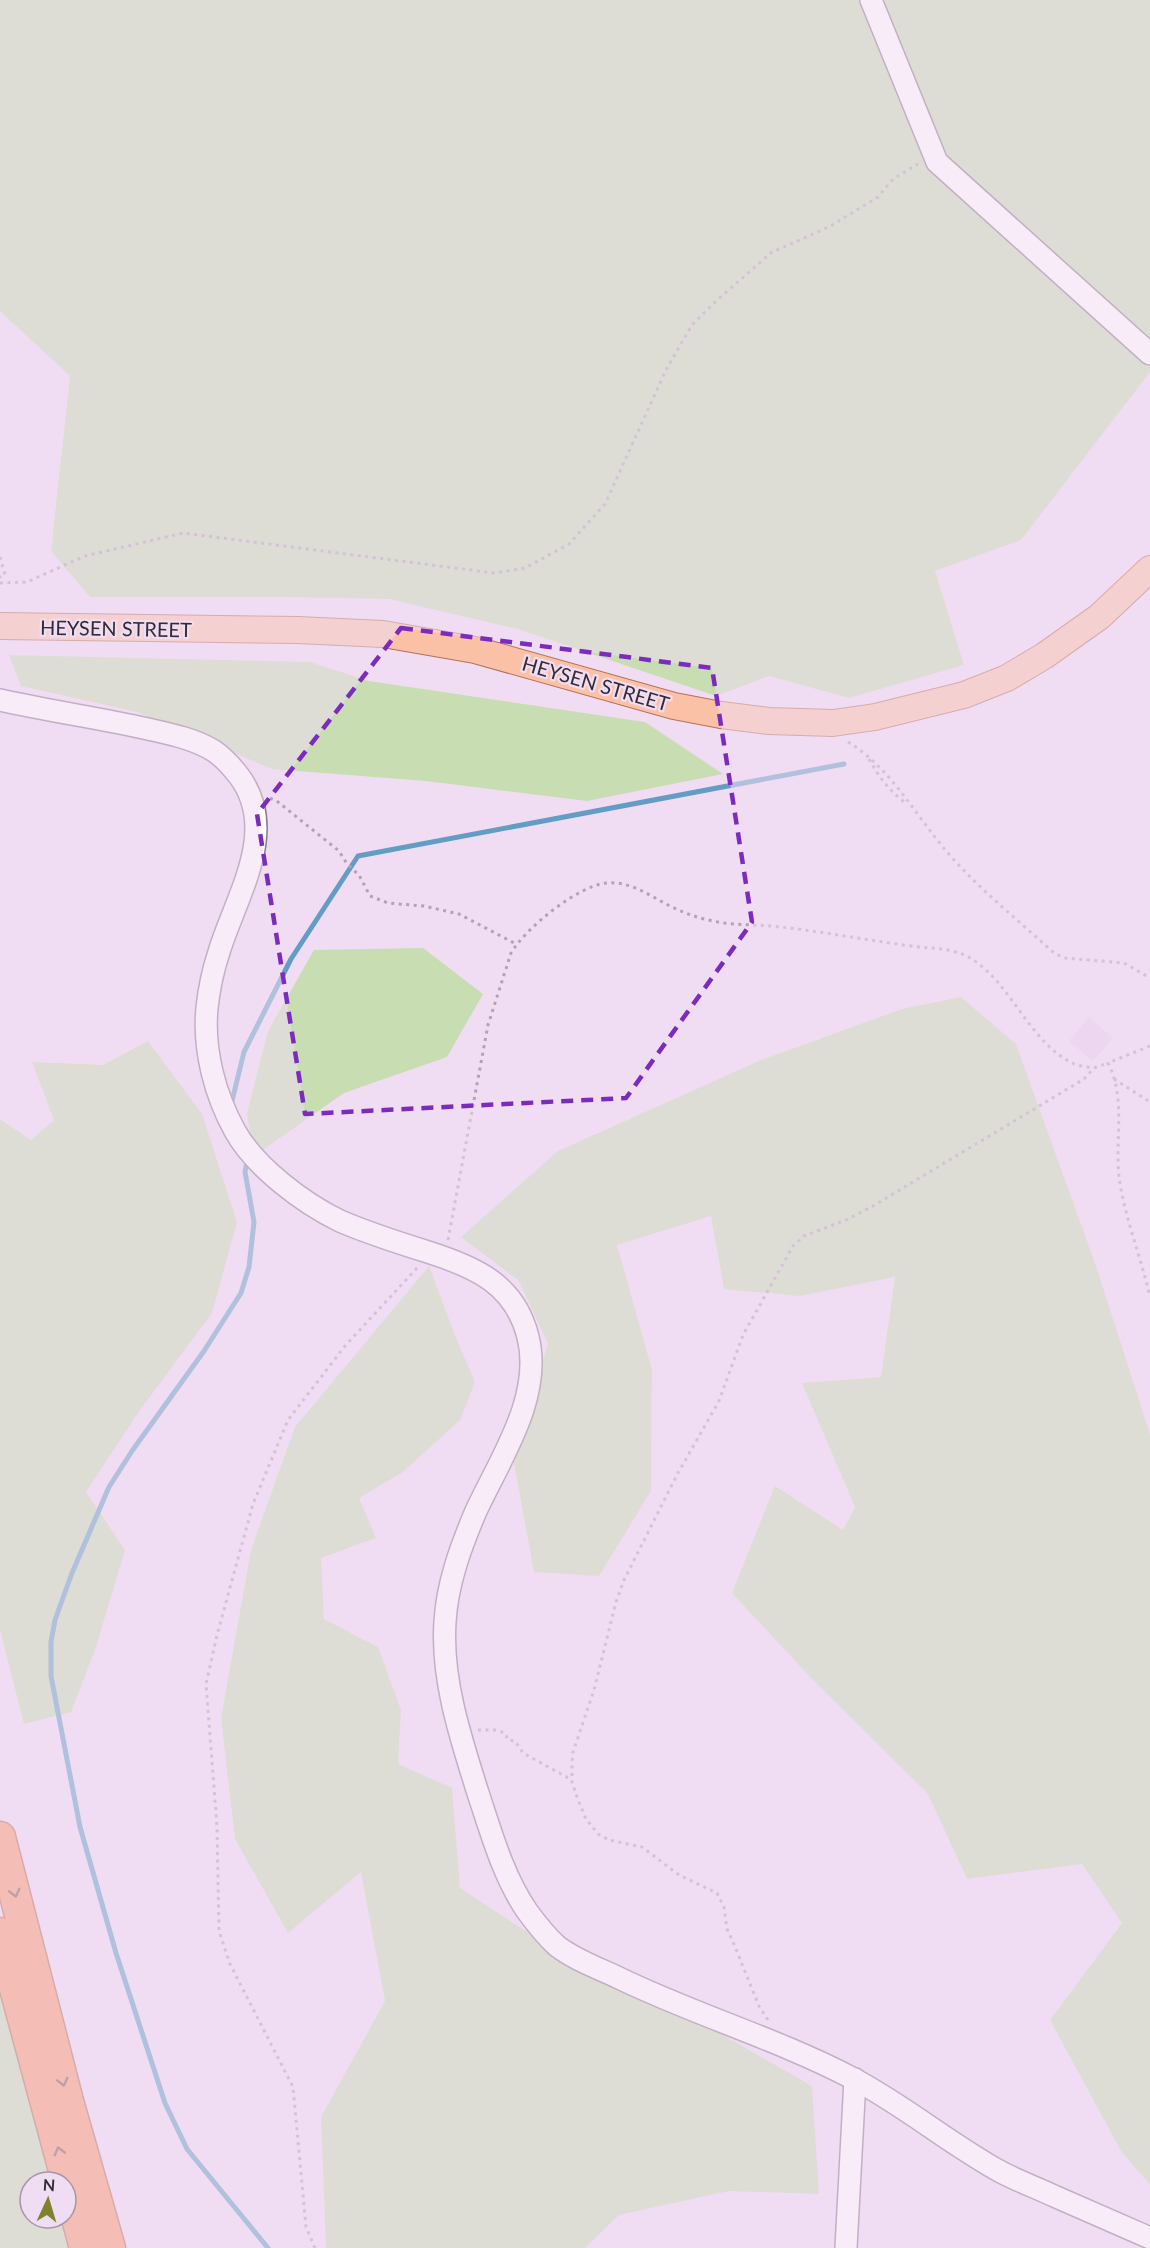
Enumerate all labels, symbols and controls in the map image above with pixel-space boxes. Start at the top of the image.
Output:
street label: HEYSEN STREET [40,615,192,641]
street label: HEYSEN STREET [520,651,672,716]
one-way arrow [7,1888,20,1898]
one-way arrow [56,2076,68,2087]
one-way arrow [53,2146,66,2156]
north arrow [18,2170,78,2230]
text: N [42,2175,56,2194]

